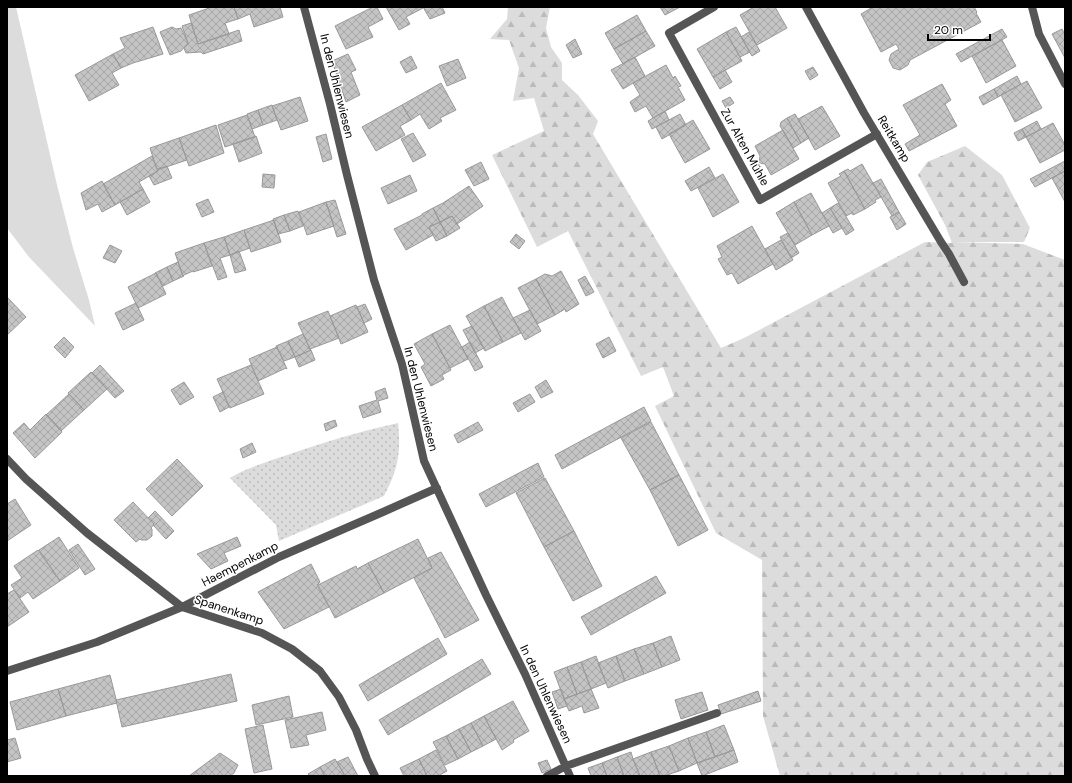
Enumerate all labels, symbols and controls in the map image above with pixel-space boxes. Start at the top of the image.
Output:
scale bar [928,16,990,42]
text: 20 m [934,22,963,38]
street label: In den Uhlenwiesen [316,32,358,140]
street label: Zur Alten Mühle [717,105,773,189]
street label: Reitkamp [874,113,914,165]
street label: In den Uhlenwiesen [400,345,442,453]
street label: Haempenkamp [199,538,281,590]
street label: Spanenkamp [192,591,266,629]
street label: In den Uhlenwiesen [516,642,576,746]

